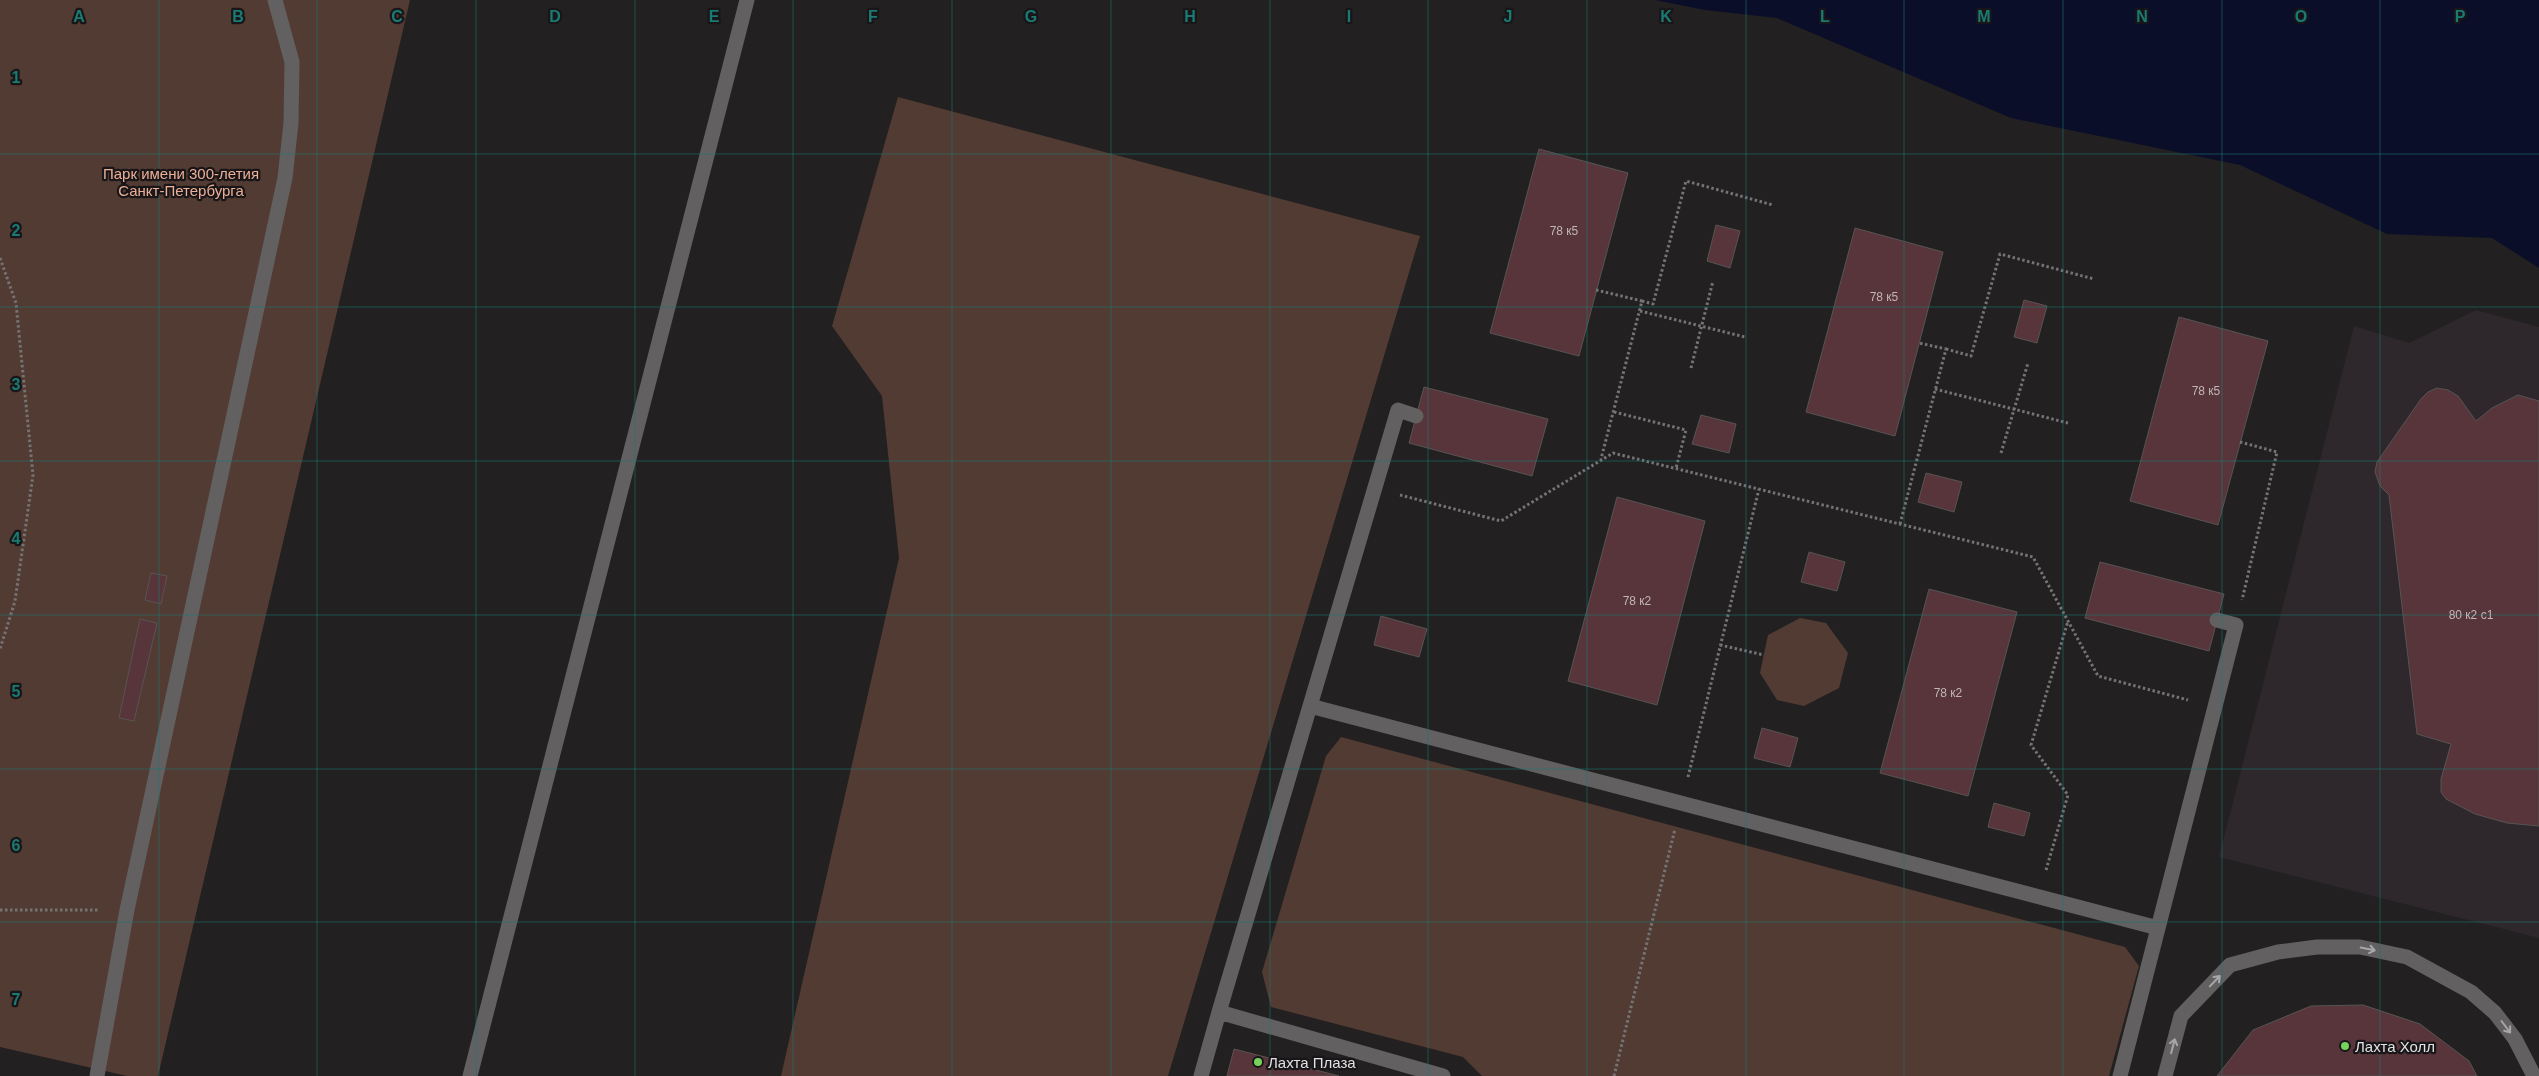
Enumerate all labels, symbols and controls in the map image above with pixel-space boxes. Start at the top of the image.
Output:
text: A [73,8,85,25]
text: B [232,8,244,25]
text: C [391,8,403,25]
text: D [549,8,561,25]
text: E [709,8,720,25]
text: F [868,8,878,25]
text: G [1025,8,1037,25]
text: H [1184,8,1196,25]
text: I [1347,8,1351,25]
text: J [1504,8,1512,25]
text: K [1660,8,1672,25]
text: L [1820,8,1830,25]
text: M [1977,8,1991,25]
text: N [2136,8,2148,25]
text: O [2295,8,2307,25]
text: P [2455,8,2466,25]
text: 1 [12,69,21,86]
park label: Парк имени 300-летия Санкт-Петербурга [103,165,259,199]
text: 2 [12,222,21,239]
house number: 78 к5 [1550,224,1579,238]
house number: 78 к5 [1870,290,1899,304]
text: 3 [12,376,21,393]
house number: 78 к5 [2192,384,2221,398]
text: 4 [12,530,21,547]
house number: 78 к2 [1623,594,1652,608]
house number: 80 к2 с1 [2449,608,2494,622]
text: 5 [12,683,21,700]
house number: 78 к2 [1934,686,1963,700]
text: 6 [12,837,21,854]
one-way arrow [2360,945,2376,954]
one-way arrow [2209,974,2221,987]
text: 7 [12,991,21,1008]
one-way arrow [2501,1020,2511,1034]
one-way arrow [2169,1038,2179,1054]
place label: Лахта Холл [2355,1038,2435,1055]
marker: Лахта Холл [2339,1040,2351,1052]
place label: Лахта Плаза [1268,1054,1356,1071]
marker: Лахта Плаза [1252,1056,1264,1068]

